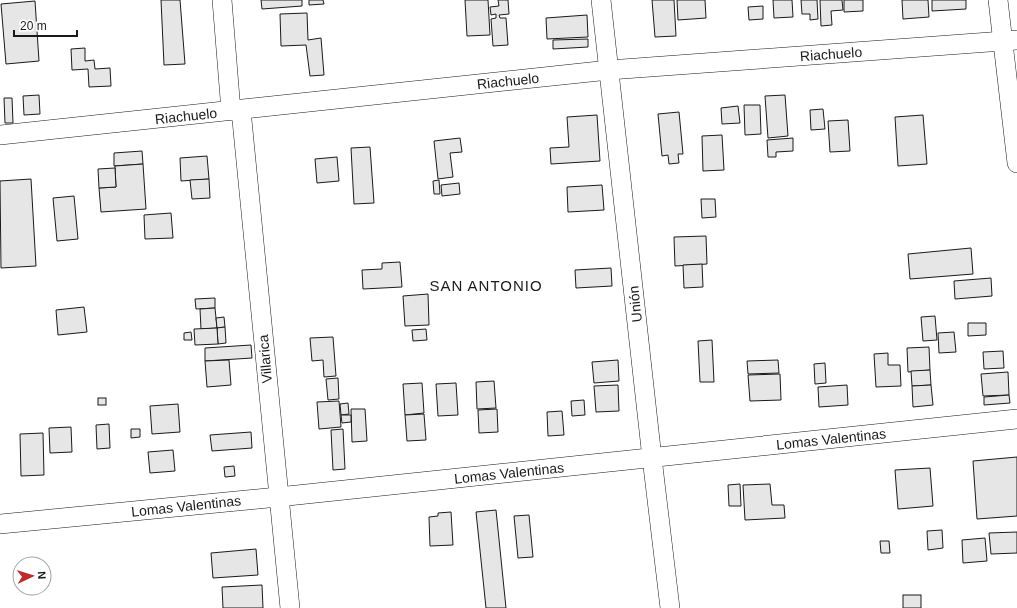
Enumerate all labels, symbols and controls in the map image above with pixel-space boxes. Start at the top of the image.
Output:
scale bar [14,12,77,38]
text: 20 m [20,19,47,33]
street label: Riachuelo [799,44,863,64]
street label: Riachuelo [476,70,540,92]
street label: Riachuelo [154,105,218,127]
district label: SAN ANTONIO [429,277,543,294]
street label: Unión [625,285,645,323]
street label: Villarica [255,334,275,384]
street label: Lomas Valentinas [775,425,887,453]
street label: Lomas Valentinas [453,459,565,487]
street label: Lomas Valentinas [130,492,242,520]
north arrow [12,556,52,596]
text: N [36,571,48,580]

